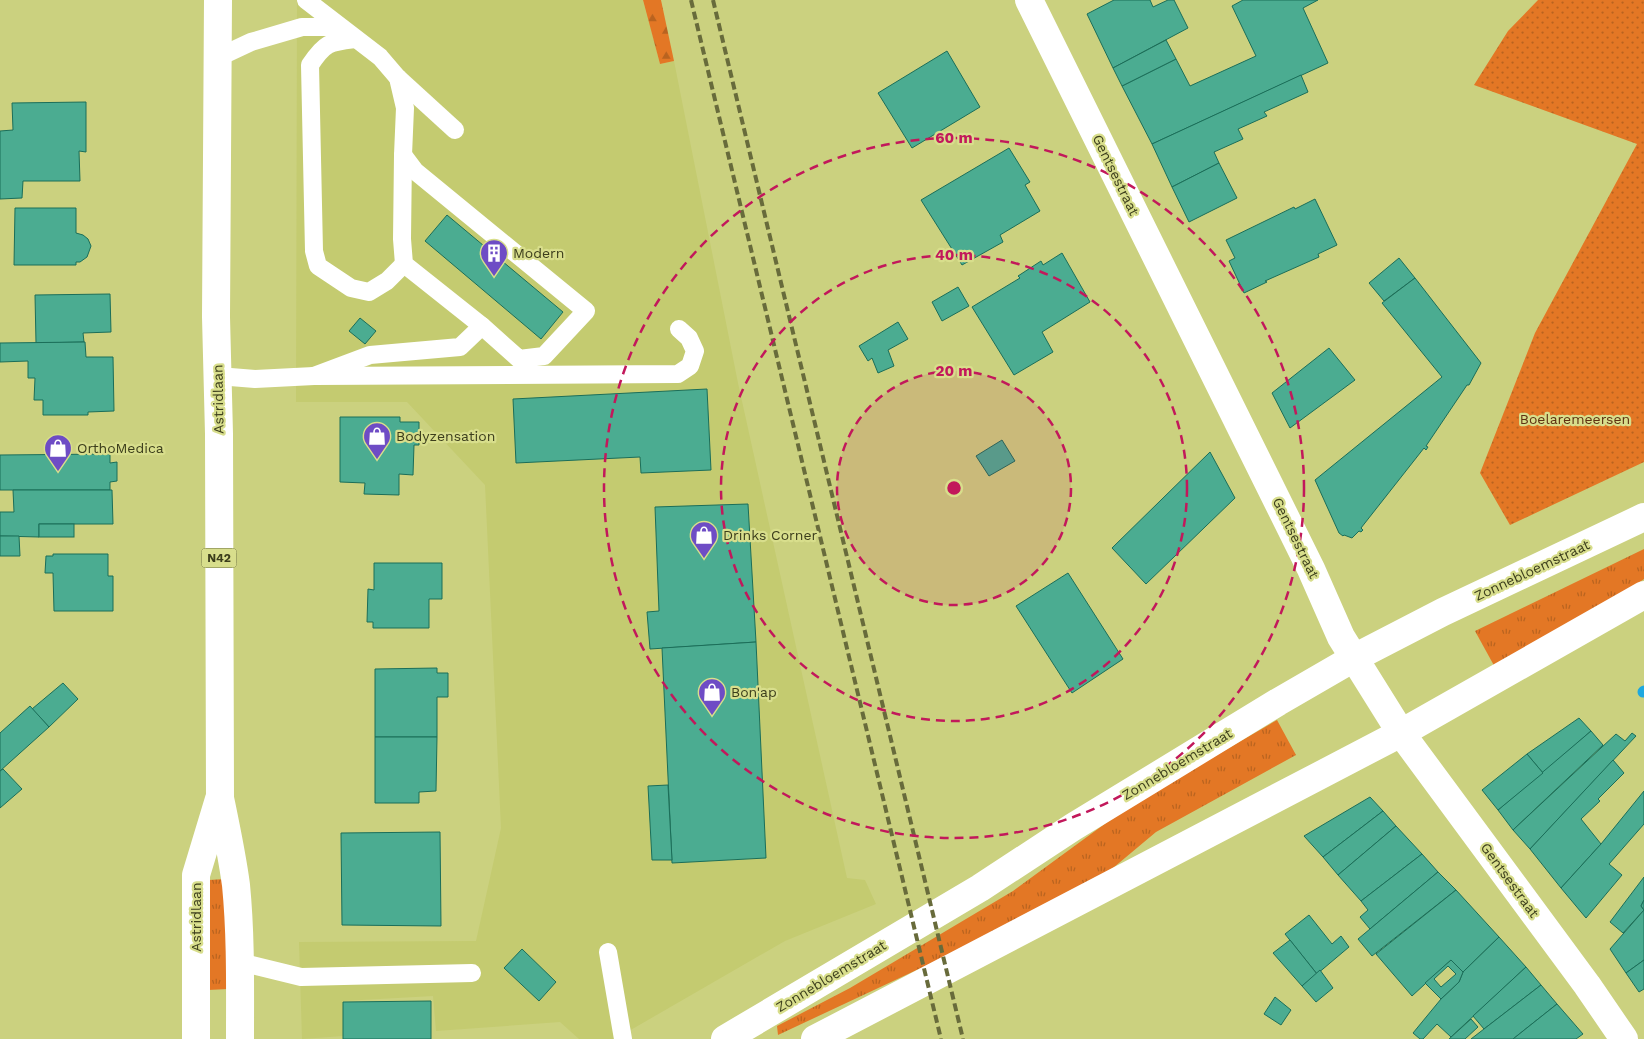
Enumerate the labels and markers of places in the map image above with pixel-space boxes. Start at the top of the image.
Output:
building icon: Modern [479,238,509,277]
place label: Modern [513,245,564,261]
shop icon: Bodyzensation [362,421,392,460]
place label: Bodyzensation [396,428,495,444]
shop icon: OrthoMedica [43,433,73,472]
place label: OrthoMedica [77,440,164,456]
centre of rings [945,479,963,497]
shop icon: Drinks Corner [689,520,719,559]
place label: Drinks Corner [723,527,818,543]
shop icon: Bon'ap [697,677,727,716]
place label: Bon'ap [731,684,777,700]

